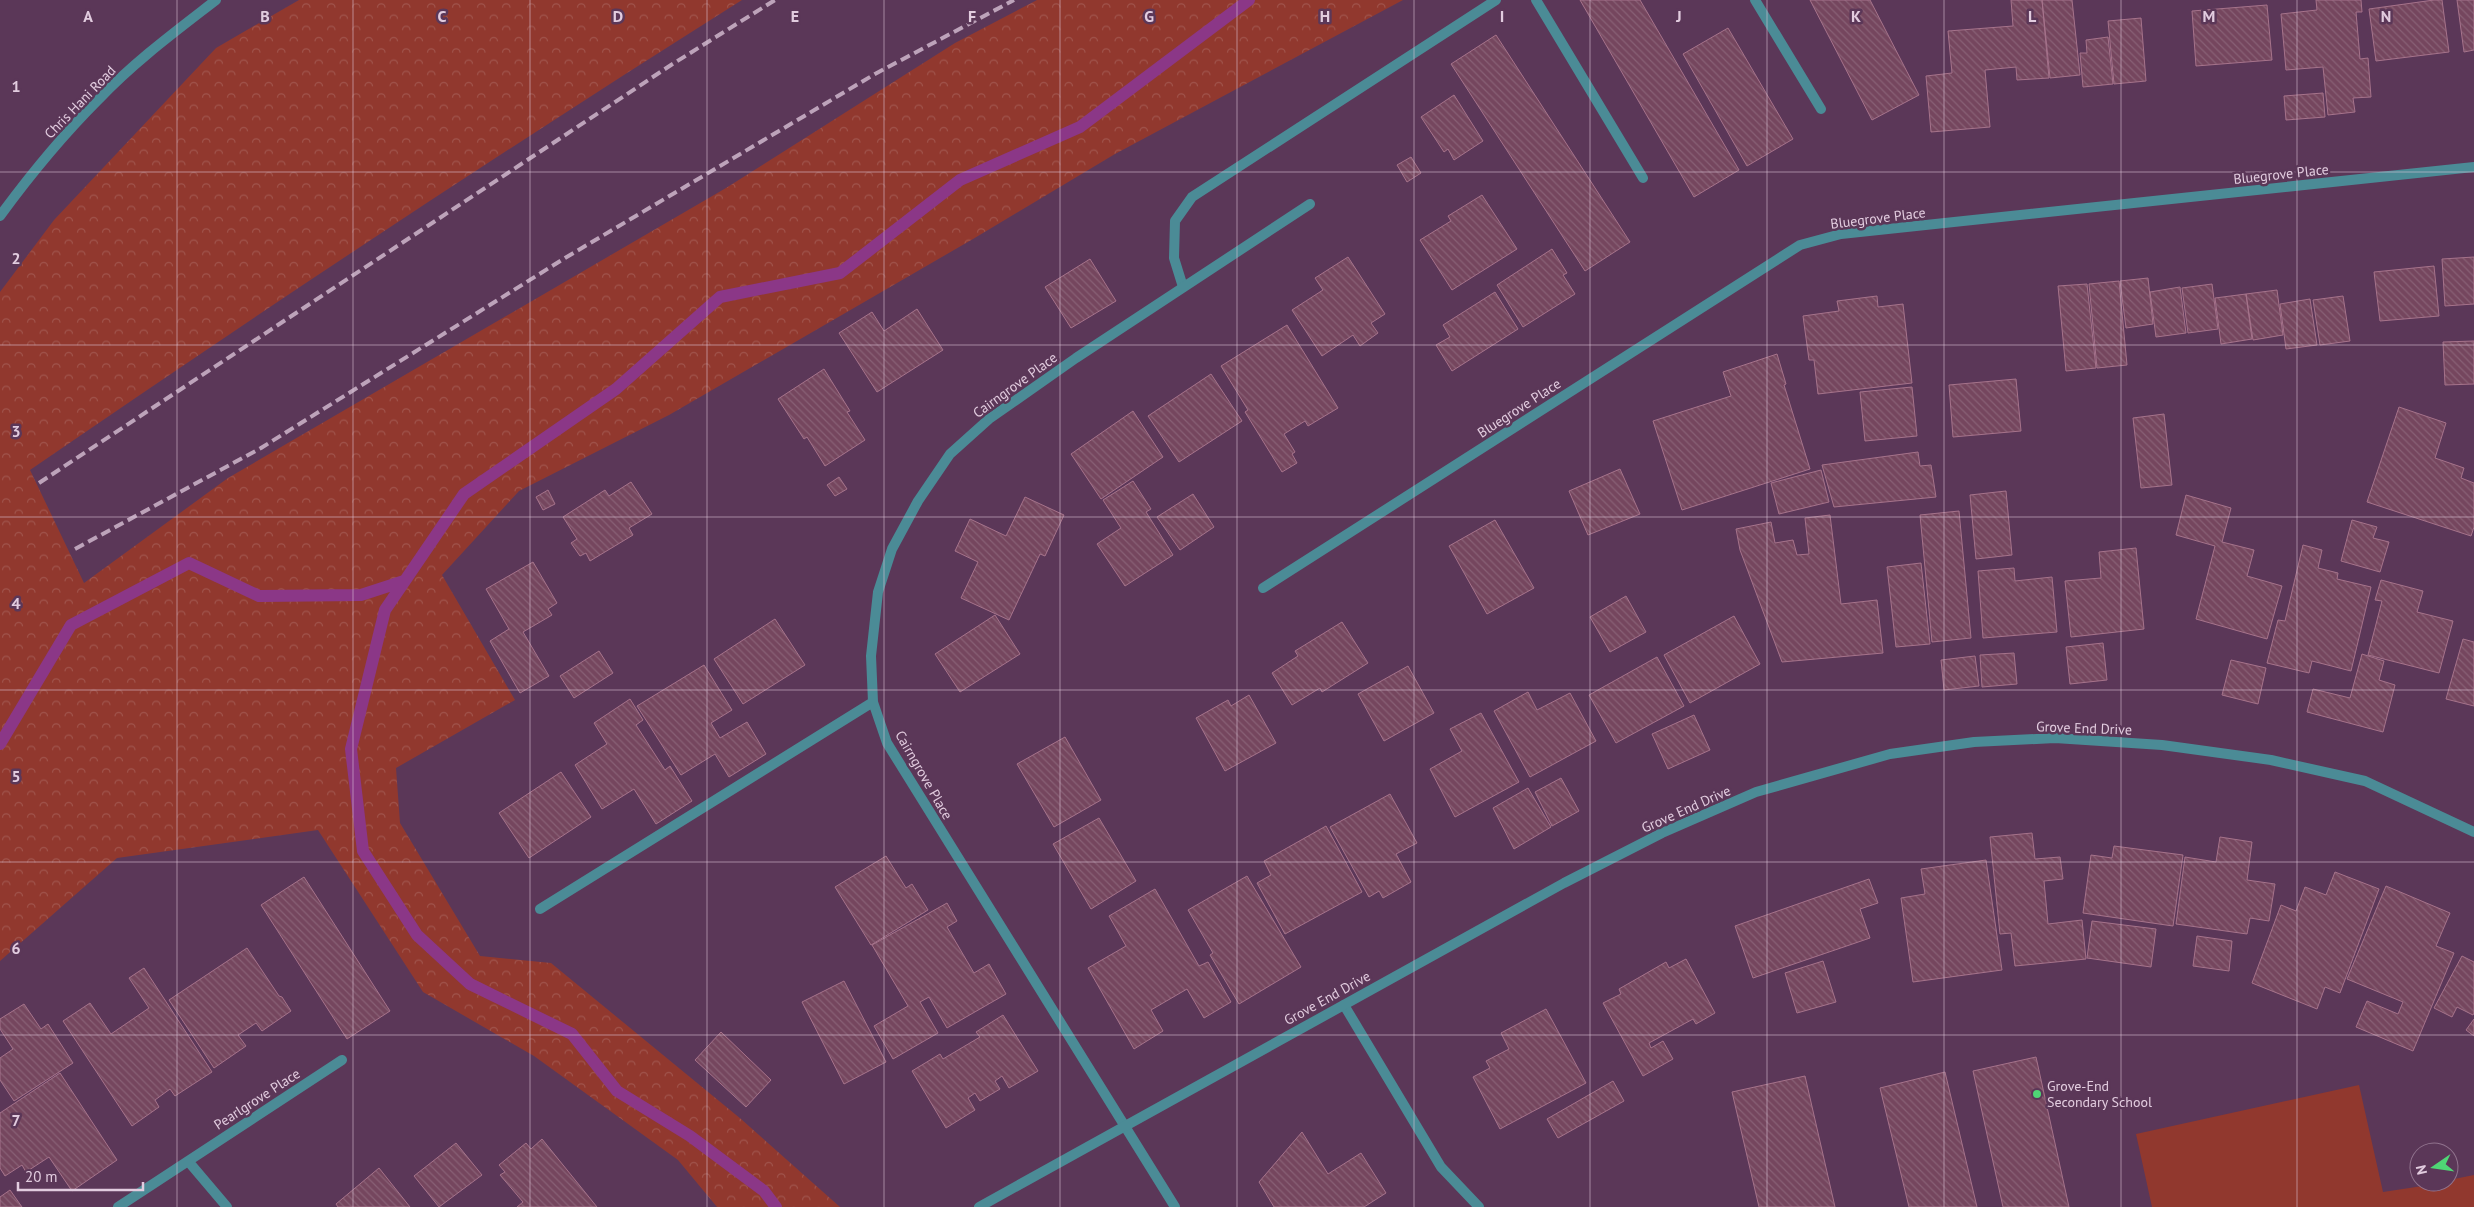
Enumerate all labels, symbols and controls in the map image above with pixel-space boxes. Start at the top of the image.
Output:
text: A [83,6,93,26]
text: B [260,6,270,26]
text: C [438,6,447,26]
text: D [613,6,623,26]
text: E [791,6,799,26]
text: F [968,6,976,26]
text: G [1144,6,1154,26]
text: H [1320,6,1330,26]
text: I [1500,6,1504,26]
text: J [1675,6,1682,26]
text: K [1851,6,1861,26]
text: L [2028,6,2037,26]
text: M [2203,6,2215,26]
text: N [2381,6,2391,26]
street label: Chris Hani Road [41,62,119,142]
text: 1 [11,76,21,96]
street label: Bluegrove Place [2232,160,2330,188]
street label: Bluegrove Place [1829,203,1927,233]
text: 2 [11,248,21,268]
street label: Cairngrove Place [969,348,1061,422]
street label: Bluegrove Place [1474,374,1564,442]
text: 3 [11,421,21,441]
text: 4 [11,593,21,613]
street label: Grove End Drive [2036,717,2132,739]
street label: Cairngrove Place [891,727,957,823]
text: 5 [11,766,21,786]
street label: Grove End Drive [1639,781,1733,837]
text: 6 [11,938,21,958]
street label: Grove End Drive [1281,967,1373,1029]
street label: Pearlgrove Place [210,1064,304,1134]
place label: Grove-End Secondary School [2047,1077,2152,1111]
marker: Grove-End Secondary School [2031,1088,2043,1100]
text: 7 [11,1110,21,1130]
north arrow [2409,1142,2459,1192]
scale bar [18,1160,142,1192]
text: N [2412,1163,2431,1176]
text: 20 m [25,1167,58,1186]

